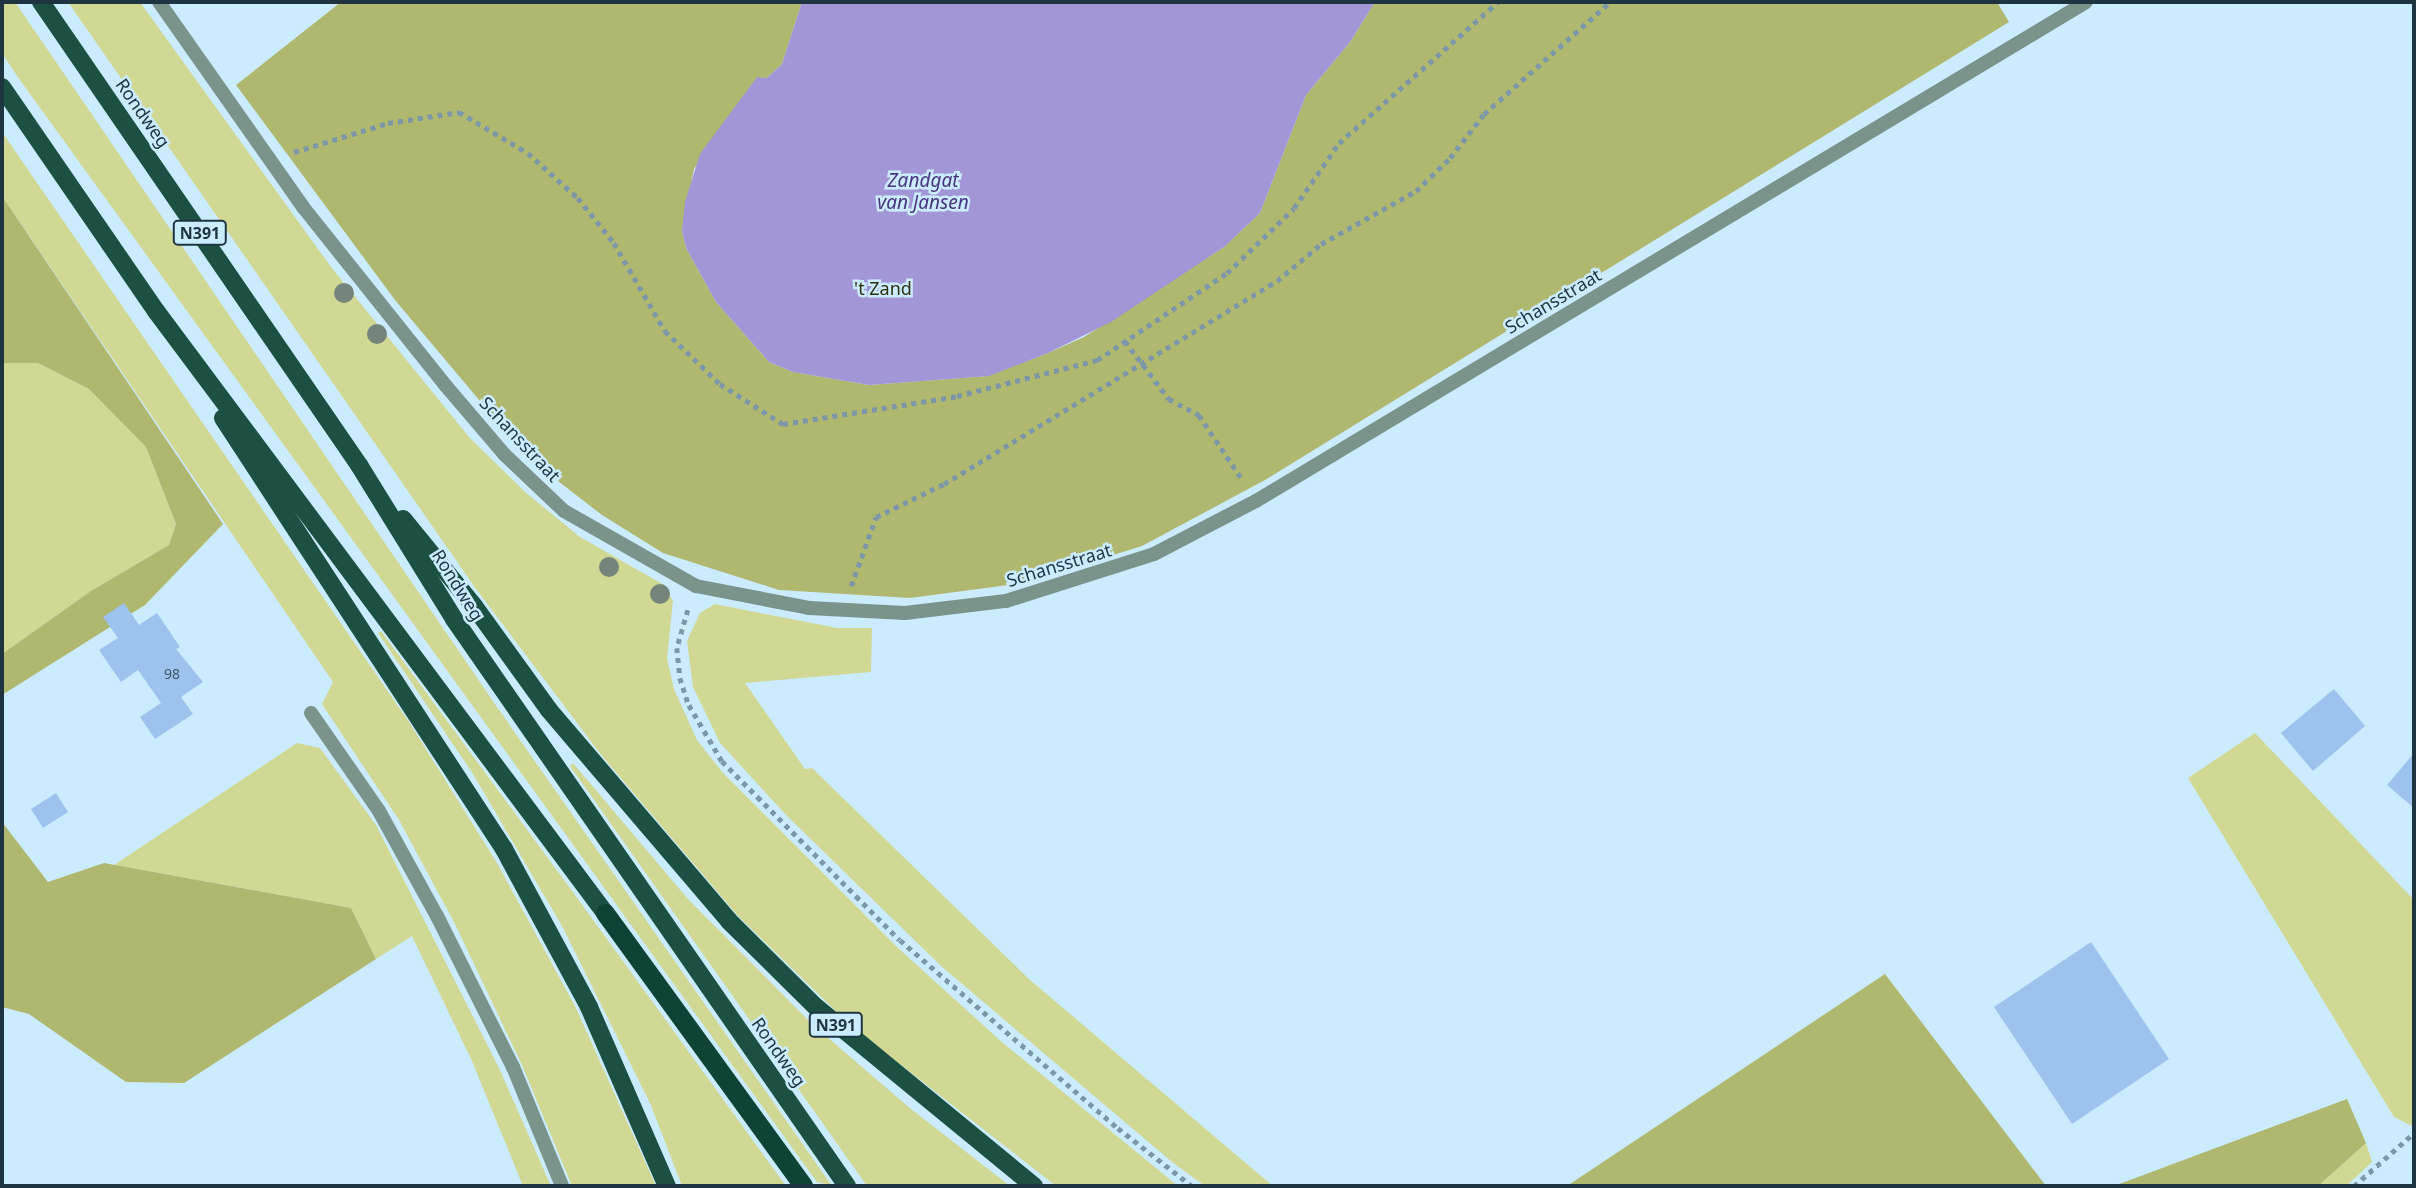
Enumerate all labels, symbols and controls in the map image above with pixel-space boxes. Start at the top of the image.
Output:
street label: Rondweg [111,74,175,152]
water label: Zandgat van Jansen [877,170,969,214]
road number: N391 [172,220,228,246]
street label: Schansstraat [1501,264,1605,338]
park label: 't Zand [854,277,912,299]
street label: Schansstraat [475,392,565,486]
street label: Schansstraat [1004,539,1114,591]
street label: Rondweg [428,546,488,624]
house number: 98 [164,666,180,682]
road number: N391 [808,1012,864,1037]
street label: Rondweg [747,1013,811,1091]

